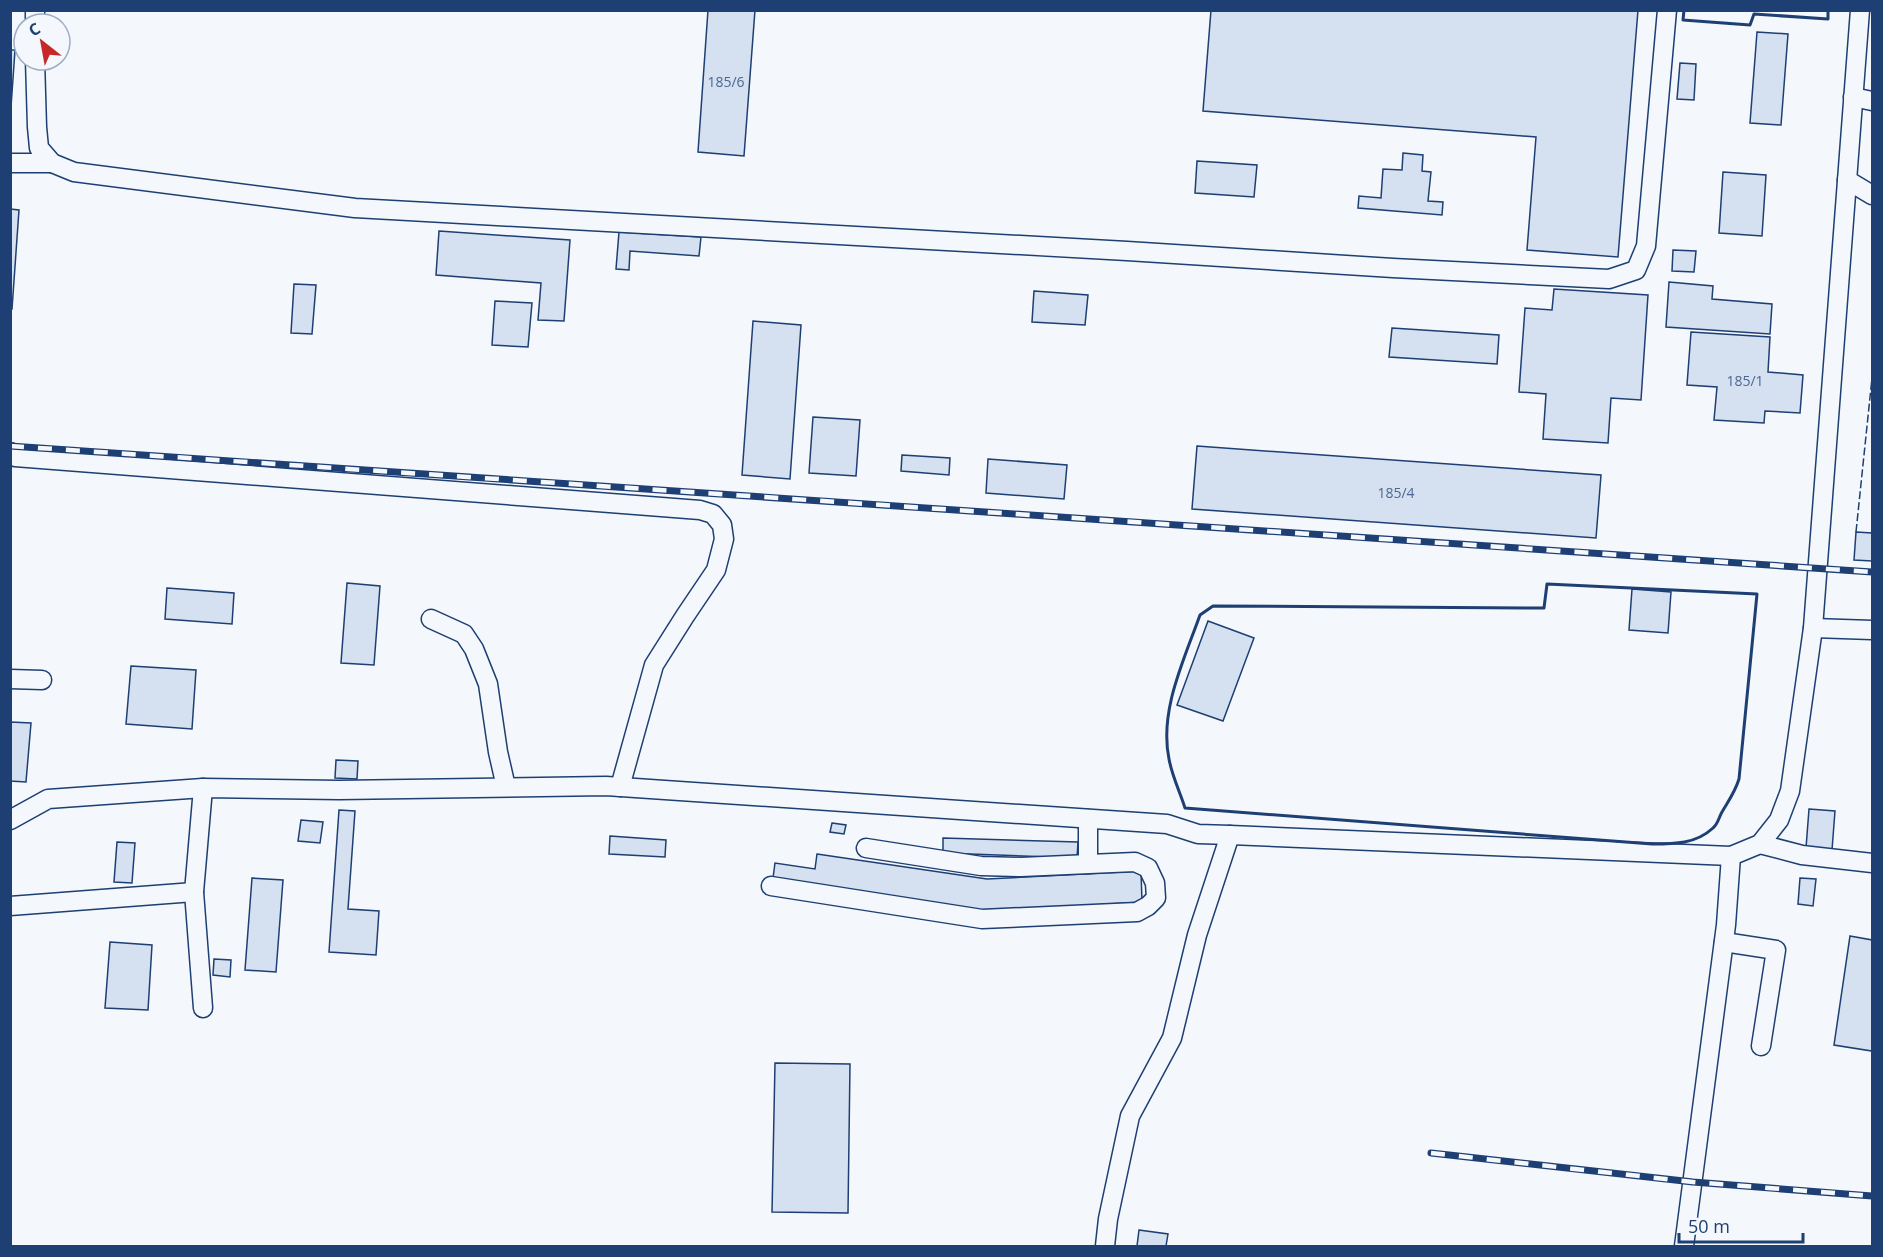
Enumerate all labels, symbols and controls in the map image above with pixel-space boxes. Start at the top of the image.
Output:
north arrow [12,12,72,72]
text: С [24,17,44,41]
house number: 185/6 [707,72,745,91]
house number: 185/1 [1726,371,1764,390]
house number: 185/4 [1377,483,1415,502]
scale bar [1679,1206,1804,1244]
text: 50 m [1688,1214,1730,1238]

